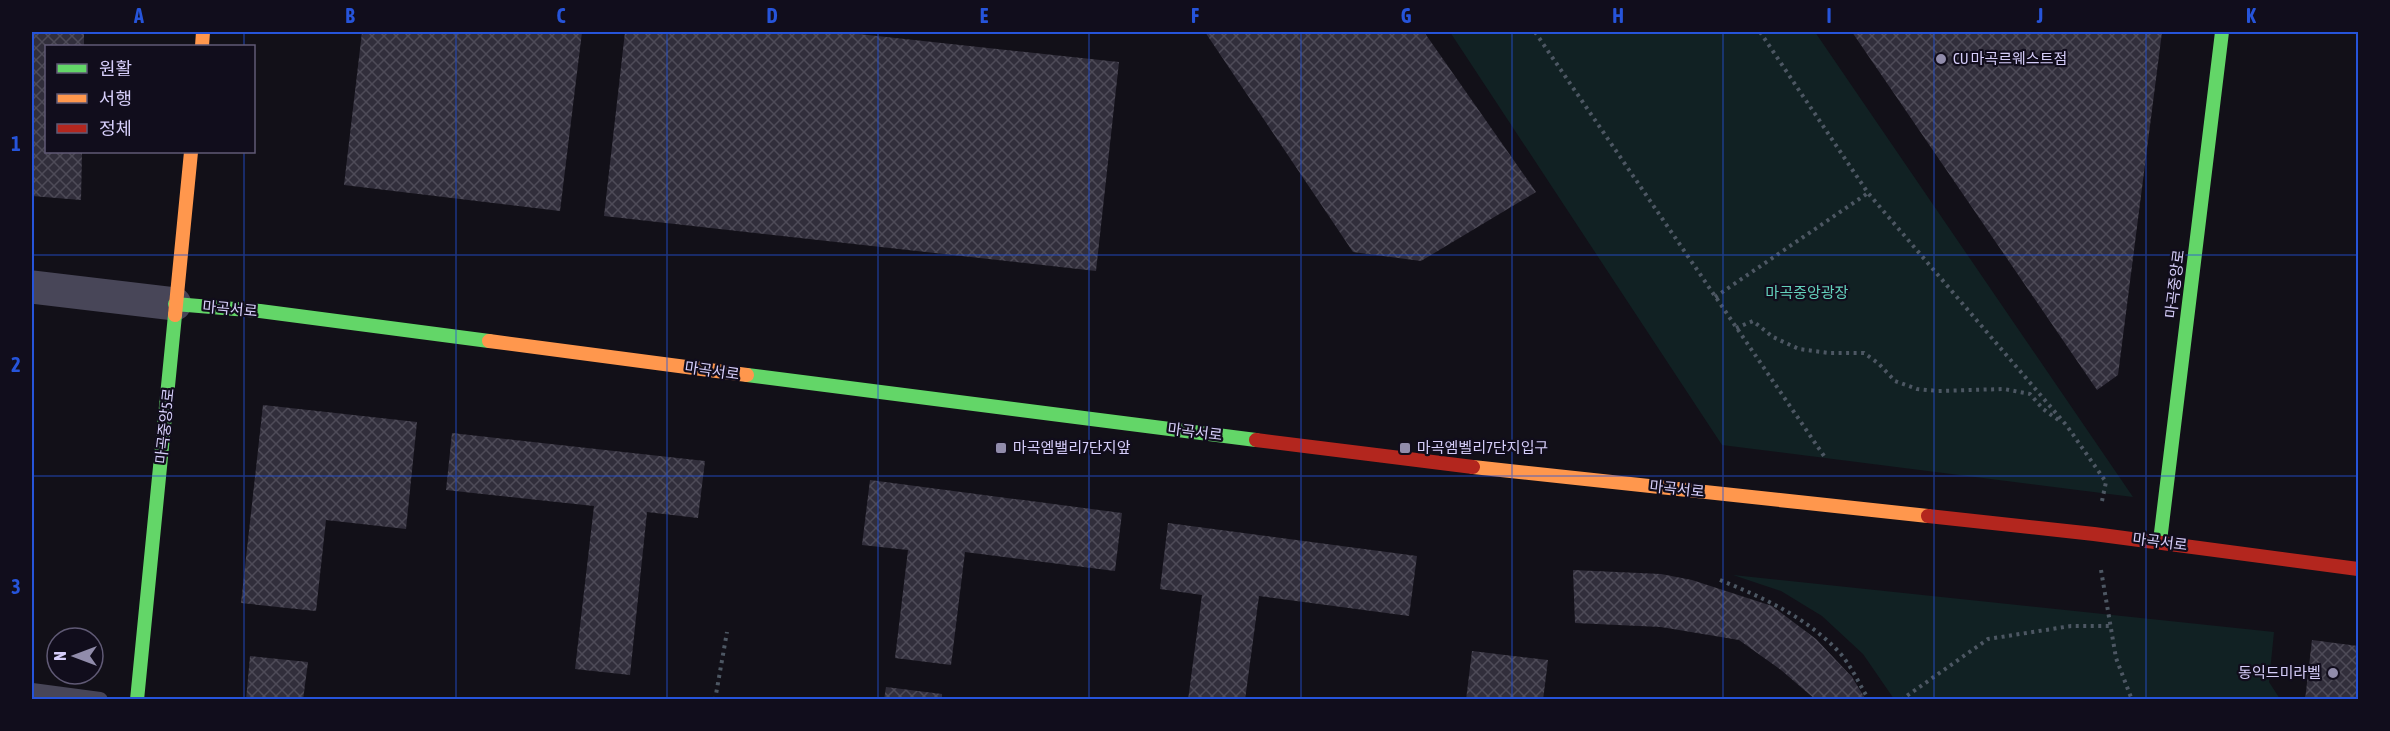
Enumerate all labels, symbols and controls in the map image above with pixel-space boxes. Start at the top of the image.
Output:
text: A [133,4,144,27]
text: B [345,4,355,27]
text: C [557,4,566,27]
text: D [766,4,778,27]
text: E [980,4,989,27]
text: F [1191,4,1199,27]
text: G [1401,4,1412,27]
text: H [1612,4,1624,27]
text: I [1826,4,1832,27]
text: J [2036,4,2043,27]
text: K [2246,4,2256,27]
legend [45,45,255,153]
place label: CU 마곡르웨스트점 [1953,50,2067,67]
marker: CU 마곡르웨스트점 [1934,52,1948,66]
text: 원활 [99,58,132,79]
text: 서행 [99,88,132,109]
text: 정체 [99,118,132,139]
text: 1 [11,132,21,155]
street label: 마곡중앙로 [2162,249,2187,319]
park label: 마곡중앙광장 [1766,284,1849,301]
street label: 마곡서로 [202,298,258,319]
text: 2 [11,353,21,376]
street label: 마곡서로 [684,358,741,383]
street label: 마곡중앙5로 [152,387,177,465]
street label: 마곡서로 [1167,420,1223,443]
place label: 마곡엠밸리7단지앞 [1013,439,1131,456]
place label: 마곡엠벨리7단지입구 [1417,439,1548,456]
marker: 마곡엠밸리7단지앞 [994,441,1008,455]
marker: 마곡엠벨리7단지입구 [1398,441,1412,455]
street label: 마곡서로 [1649,477,1705,500]
street label: 마곡서로 [2132,530,2188,553]
text: 3 [11,575,21,598]
north arrow [45,626,105,686]
text: N [51,651,69,661]
place label: 동익드미라벨 [2238,664,2321,681]
marker: 동익드미라벨 [2326,666,2340,680]

